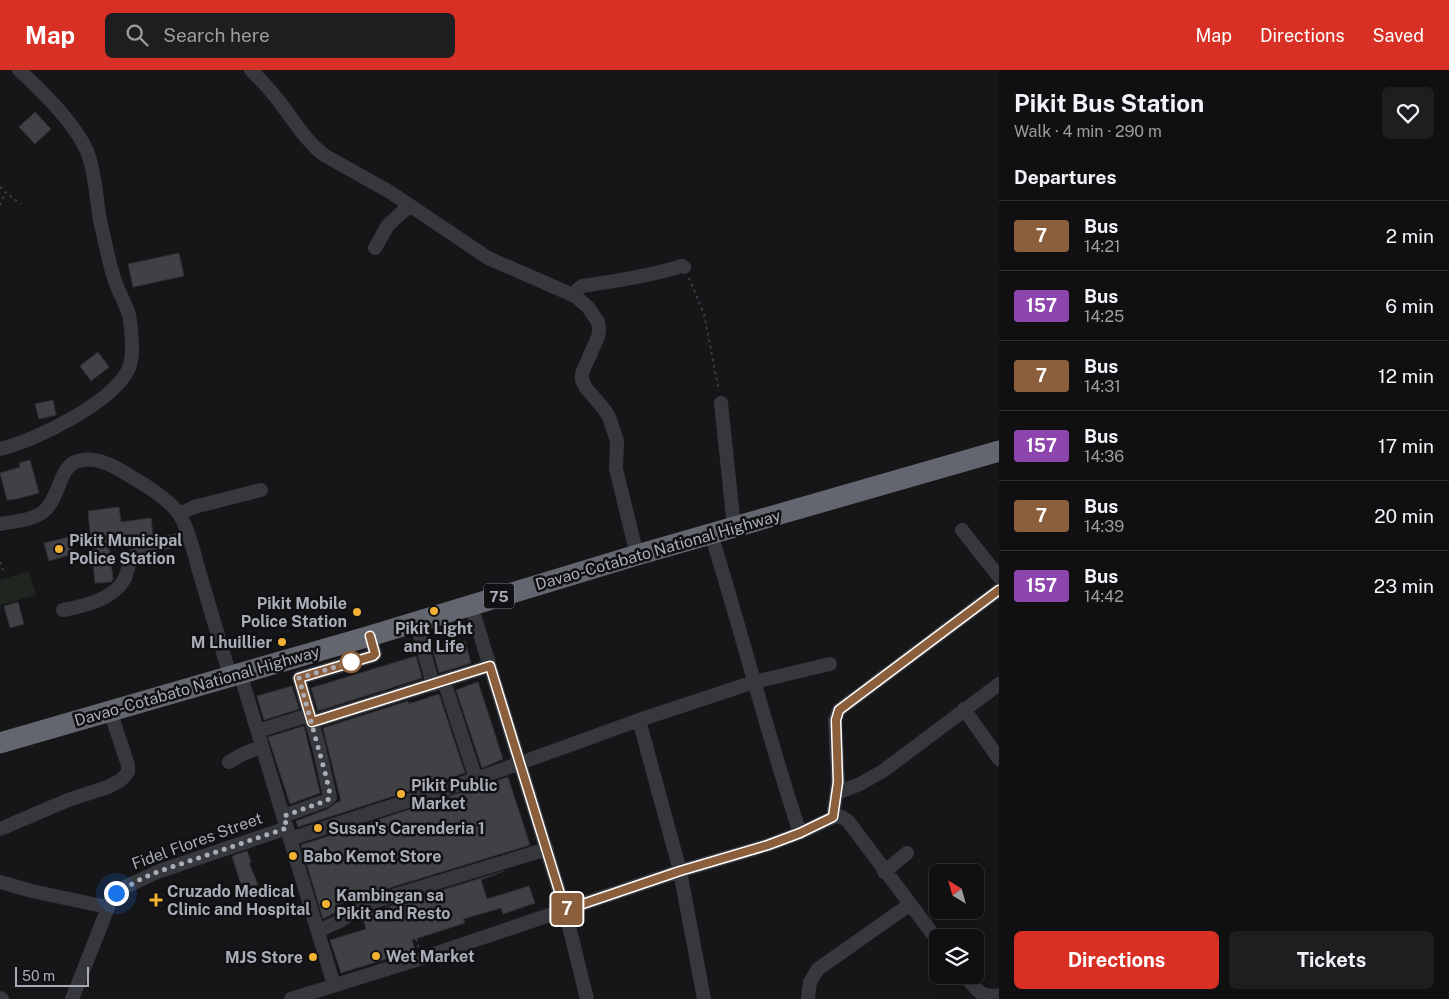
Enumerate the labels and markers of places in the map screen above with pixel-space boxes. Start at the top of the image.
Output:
place label: Pikit Municipal Police Station [69,531,183,568]
marker: Pikit Municipal Police Station [53,543,65,555]
place label: Pikit Mobile Police Station [241,594,347,631]
marker: Pikit Light and Life [428,605,440,617]
marker: Pikit Mobile Police Station [351,606,363,618]
place label: Pikit Light and Life [395,619,473,656]
place label: M Lhuillier [191,633,272,652]
marker: M Lhuillier [276,636,288,648]
unlabelled marker [340,651,362,673]
place label: Pikit Public Market [411,776,498,813]
marker: Pikit Public Market [395,788,407,800]
place label: Susan's Carenderia 1 [328,819,485,838]
marker: Susan's Carenderia 1 [312,822,324,834]
place label: Babo Kemot Store [303,847,442,866]
marker: Babo Kemot Store [287,850,299,862]
place label: Cruzado Medical Clinic and Hospital [167,882,311,919]
place label: Kambingan sa Pikit and Resto [336,886,451,923]
marker: Cruzado Medical Clinic and Hospital [149,893,163,907]
marker: Kambingan sa Pikit and Resto [320,898,332,910]
place label: Wet Market [386,947,475,966]
place label: MJS Store [225,948,303,967]
marker: Wet Market [370,950,382,962]
marker: MJS Store [307,951,319,963]

